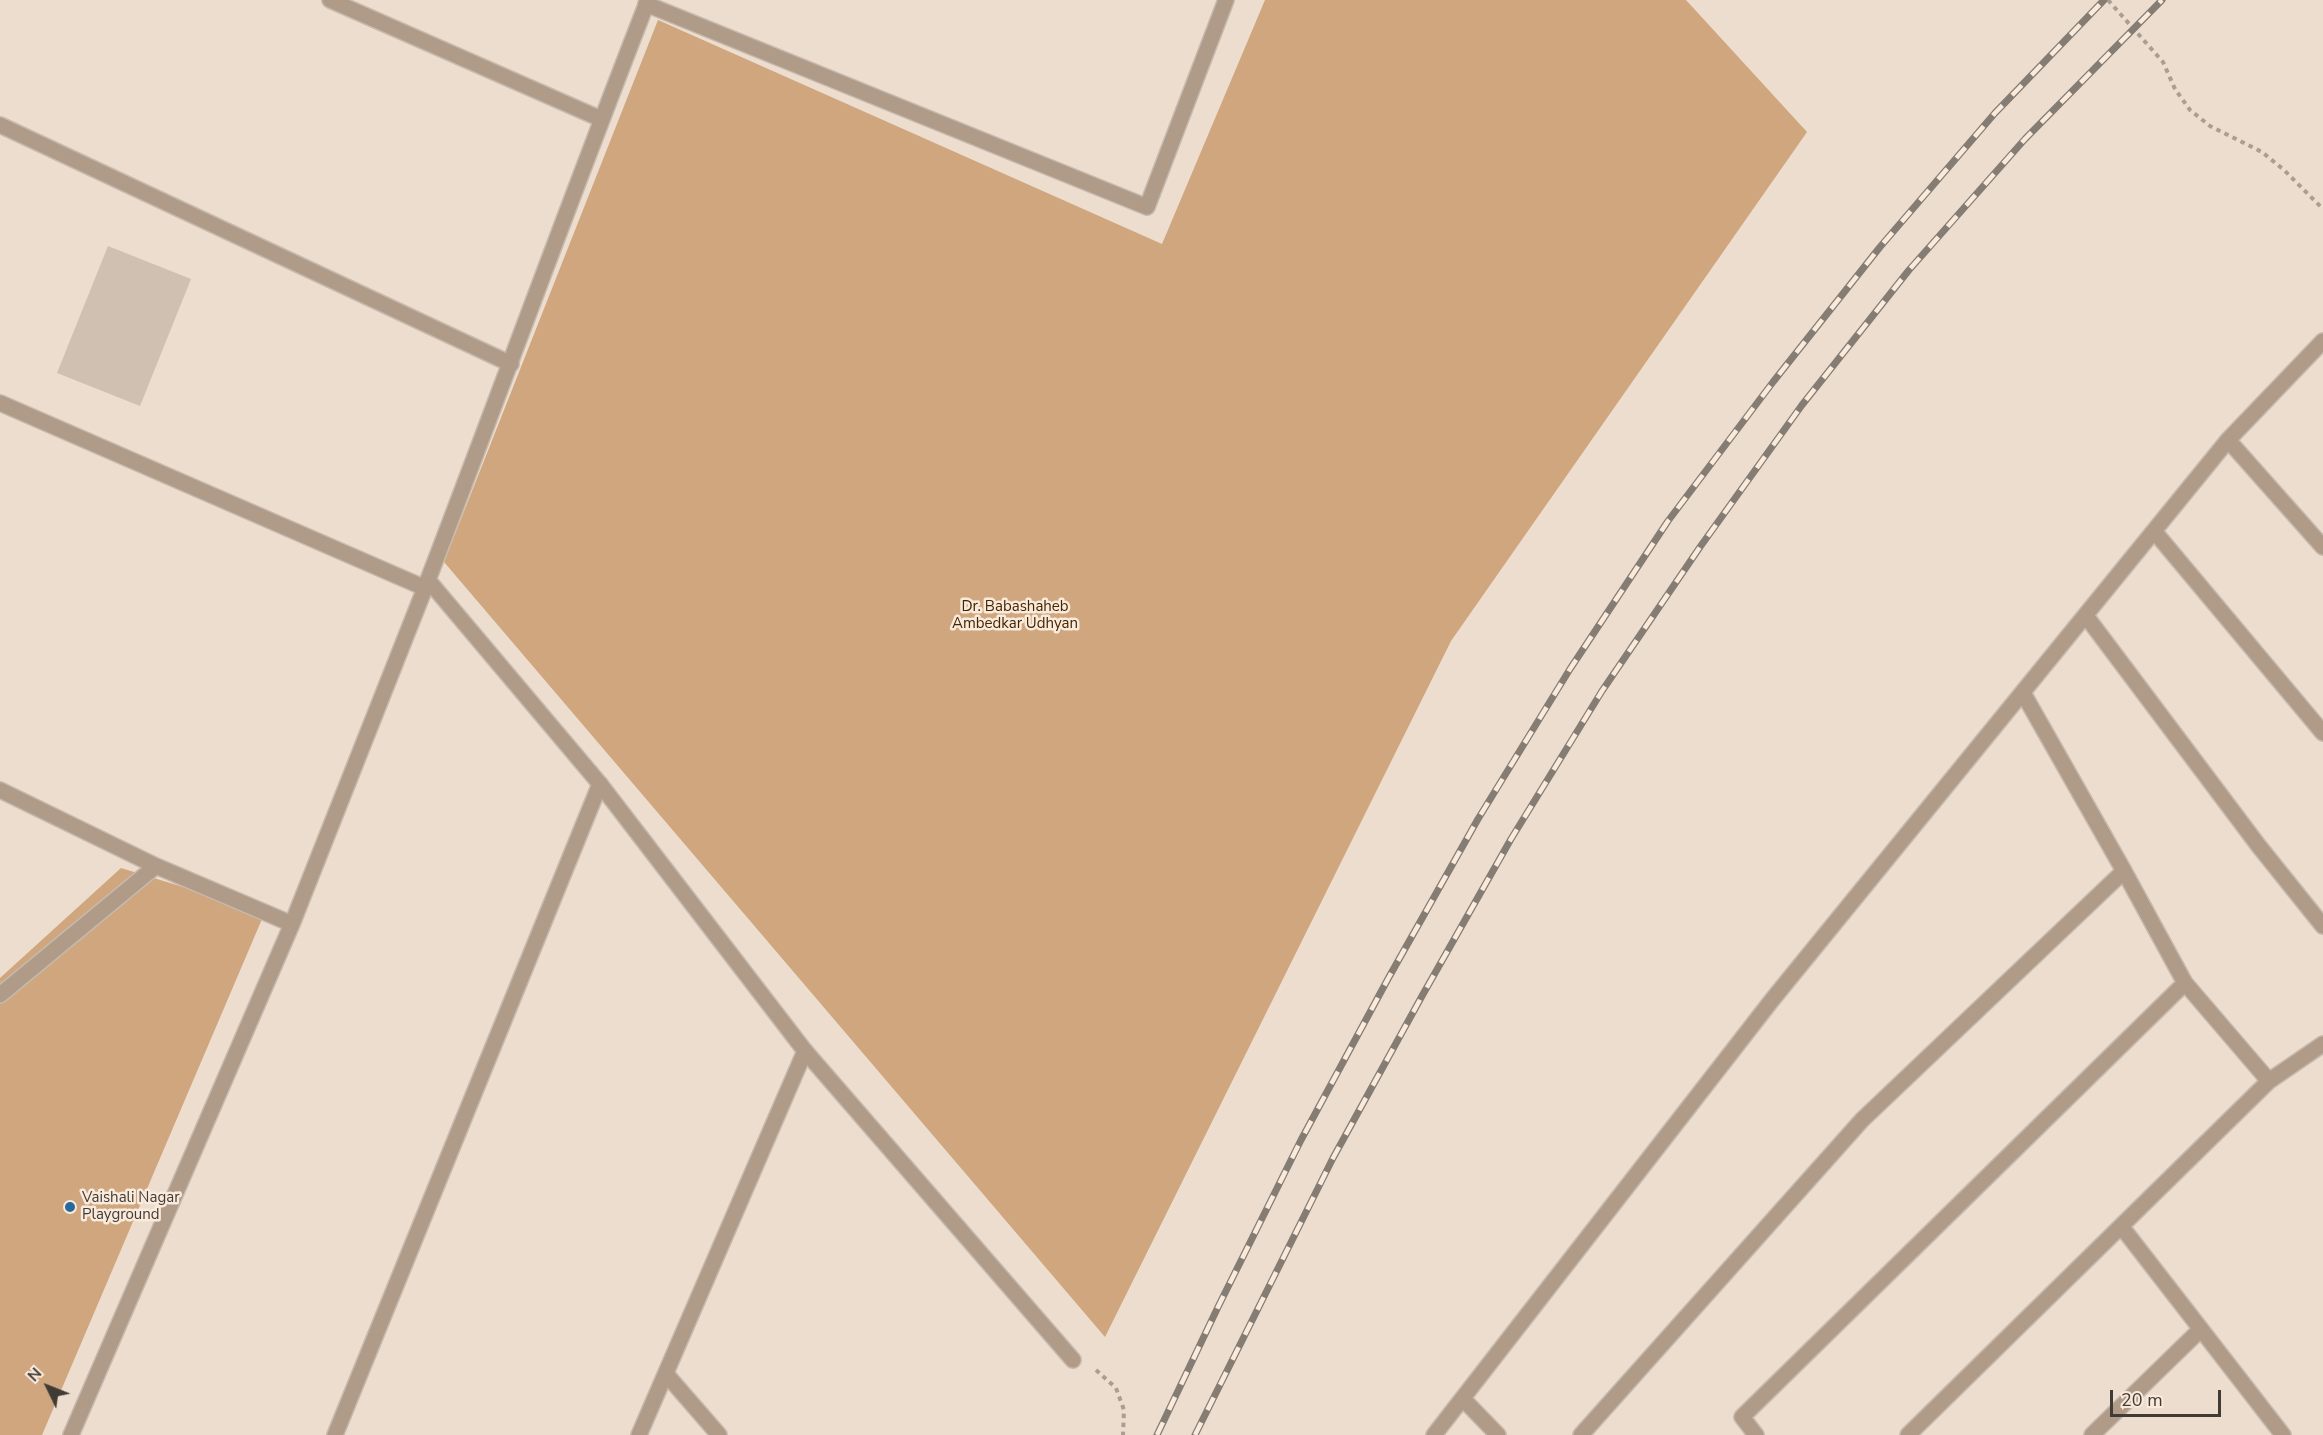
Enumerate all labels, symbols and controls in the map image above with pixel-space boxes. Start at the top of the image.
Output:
park label: Dr. Babashaheb Ambedkar Udhyan [952,598,1078,633]
place label: Vaishali Nagar Playground [82,1189,180,1224]
marker: Vaishali Nagar Playground [63,1200,77,1214]
north arrow [18,1357,78,1417]
text: N [23,1363,47,1387]
scale bar [2113,1378,2224,1416]
text: 20 m [2121,1388,2163,1412]

